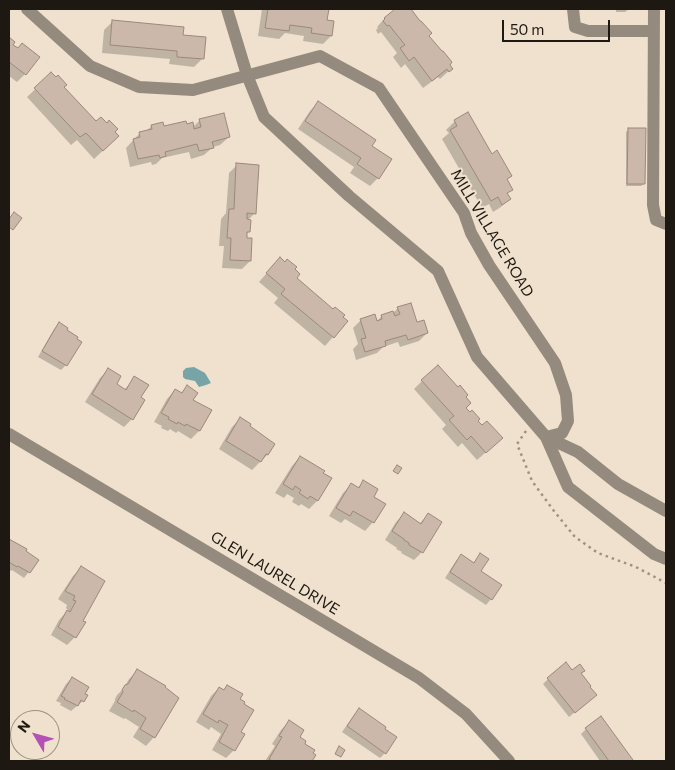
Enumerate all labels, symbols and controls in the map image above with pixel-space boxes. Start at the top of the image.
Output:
scale bar [505,10,612,42]
text: 50 m [510,20,544,38]
street label: MILL VILLAGE ROAD [447,166,537,300]
street label: GLEN LAUREL DRIVE [207,527,343,619]
north arrow [10,710,60,760]
text: N [13,717,33,736]

